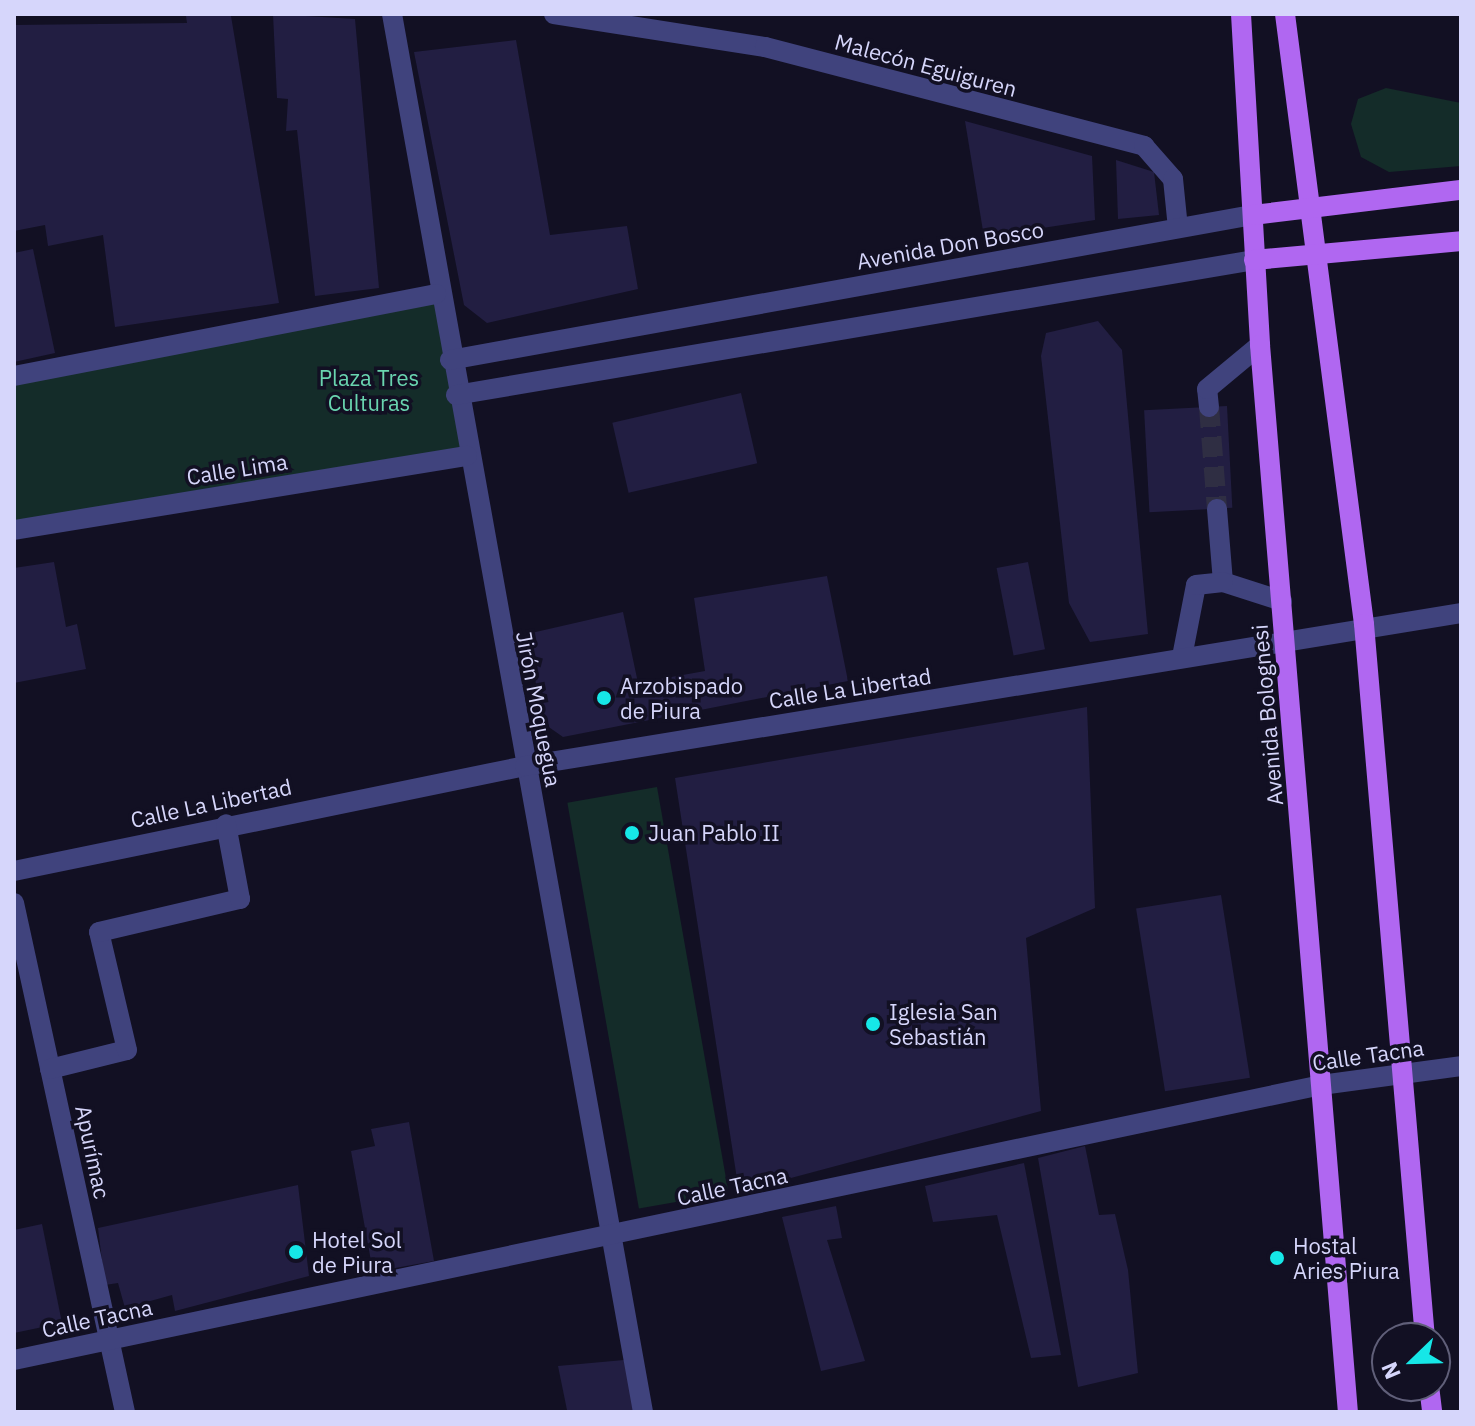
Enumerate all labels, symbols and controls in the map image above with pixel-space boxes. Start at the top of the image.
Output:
street label: Malecón Eguiguren [832,28,1020,102]
street label: Avenida Don Bosco [854,216,1046,274]
park label: Plaza Tres Culturas [319,364,419,416]
street label: Calle Lima [185,448,289,490]
street label: Avenida Bolognesi [1246,623,1288,807]
street label: Jirón Moquegua [511,629,567,789]
street label: Calle La Libertad [767,662,933,714]
place label: Arzobispado de Piura [620,672,743,724]
marker: Arzobispado de Piura [595,689,613,707]
street label: Calle La Libertad [128,773,294,833]
place label: Juan Pablo II [648,820,780,846]
marker: Juan Pablo II [623,824,641,842]
place label: Iglesia San Sebastián [889,998,998,1050]
marker: Iglesia San Sebastián [864,1015,882,1033]
street label: Calle Tacna [1310,1034,1426,1076]
street label: Apurímac [70,1103,116,1201]
street label: Calle Tacna [674,1161,790,1211]
place label: Hotel Sol de Piura [312,1226,402,1278]
place label: Hostal Aries Piura [1293,1232,1400,1284]
marker: Hotel Sol de Piura [287,1243,305,1261]
marker: Hostal Aries Piura [1268,1249,1286,1267]
street label: Calle Tacna [39,1293,155,1343]
north arrow [1371,1322,1451,1402]
text: N [1374,1358,1407,1384]

